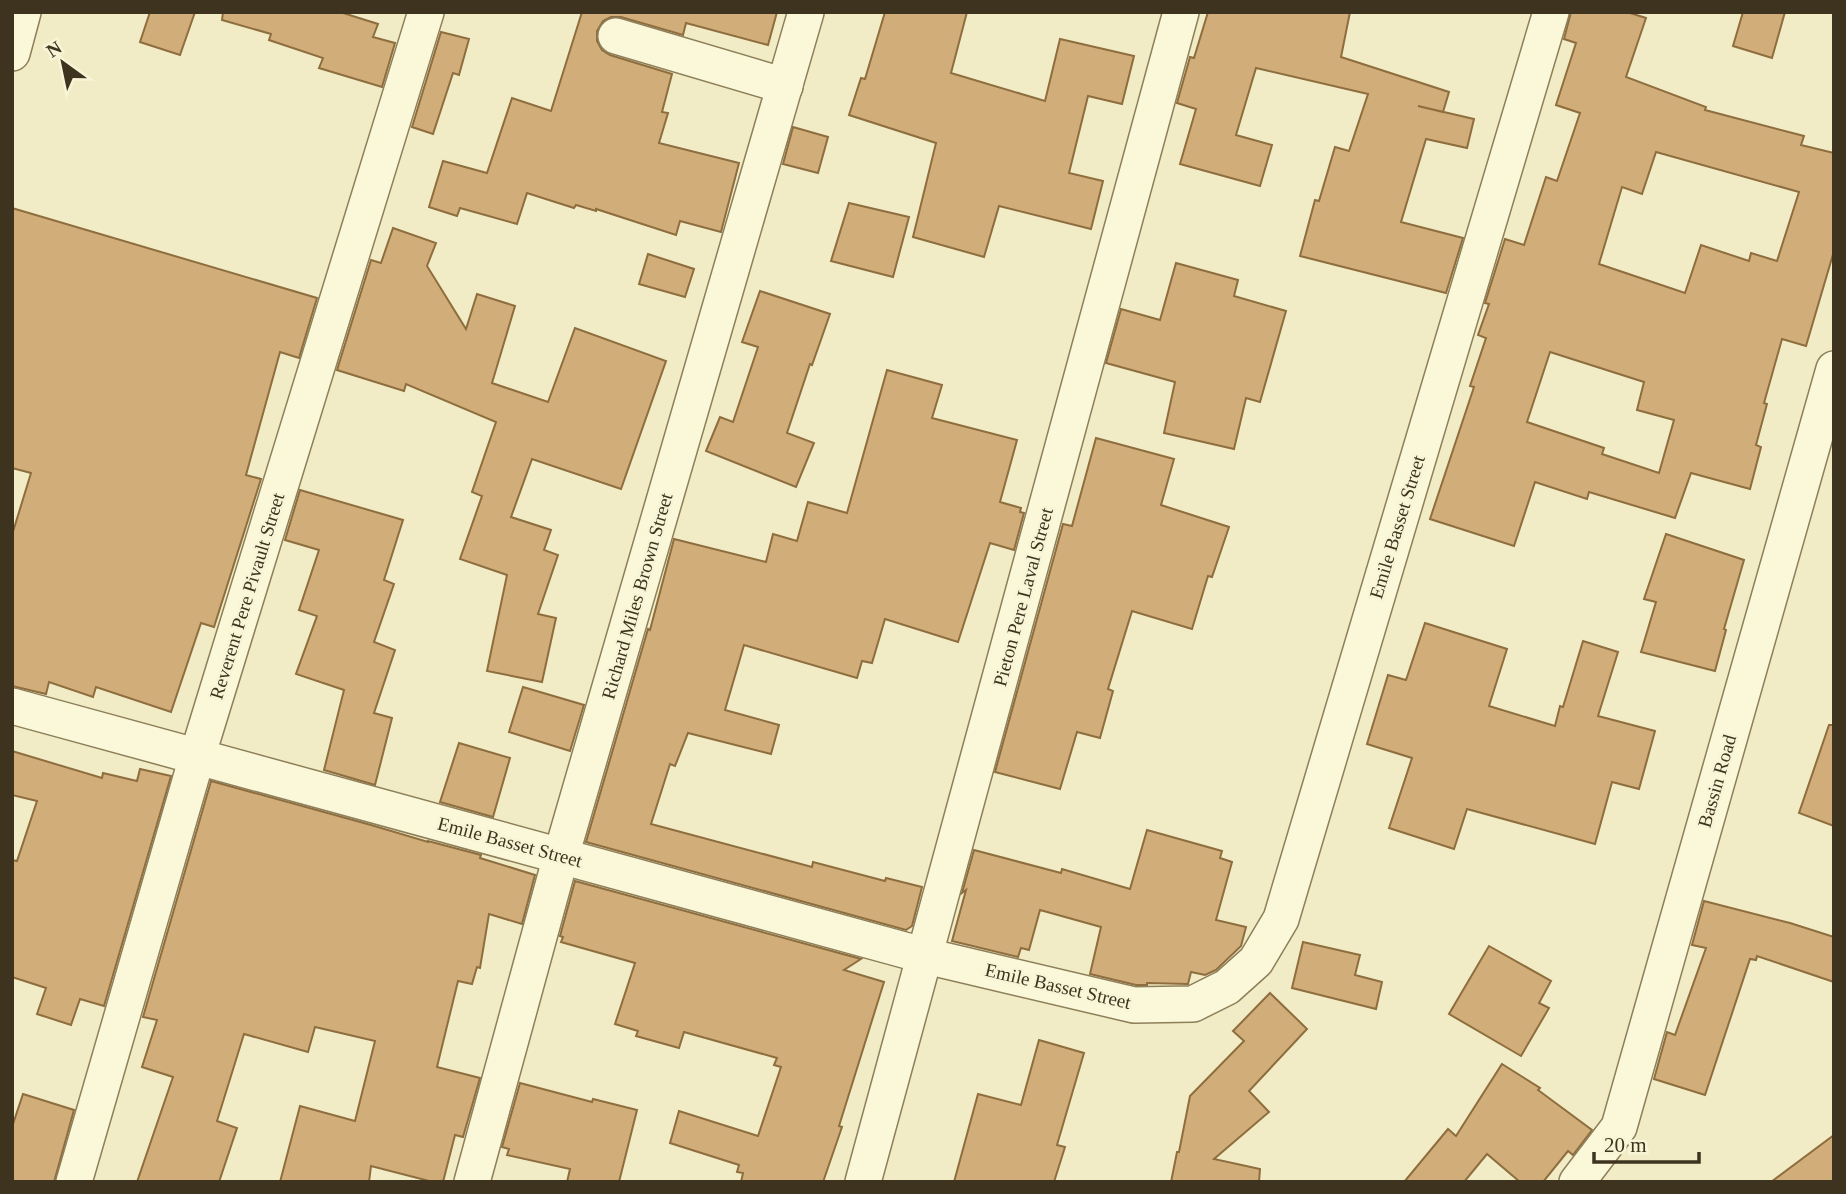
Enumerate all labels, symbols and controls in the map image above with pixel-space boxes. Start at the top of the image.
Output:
north arrow [28,28,98,98]
text: N [43,36,66,62]
street label: Emile Basset Street [1365,452,1429,601]
street label: Reverent Pere Pivault Street [206,490,289,702]
street label: Richard Miles Brown Street [597,490,677,702]
street label: Pieton Pere Laval Street [989,505,1057,689]
street label: Bassin Road [1694,732,1740,830]
street label: Emile Basset Street [435,813,585,872]
street label: Emile Basset Street [983,959,1134,1013]
scale bar [1594,1120,1699,1164]
text: 20 m [1604,1133,1647,1157]

